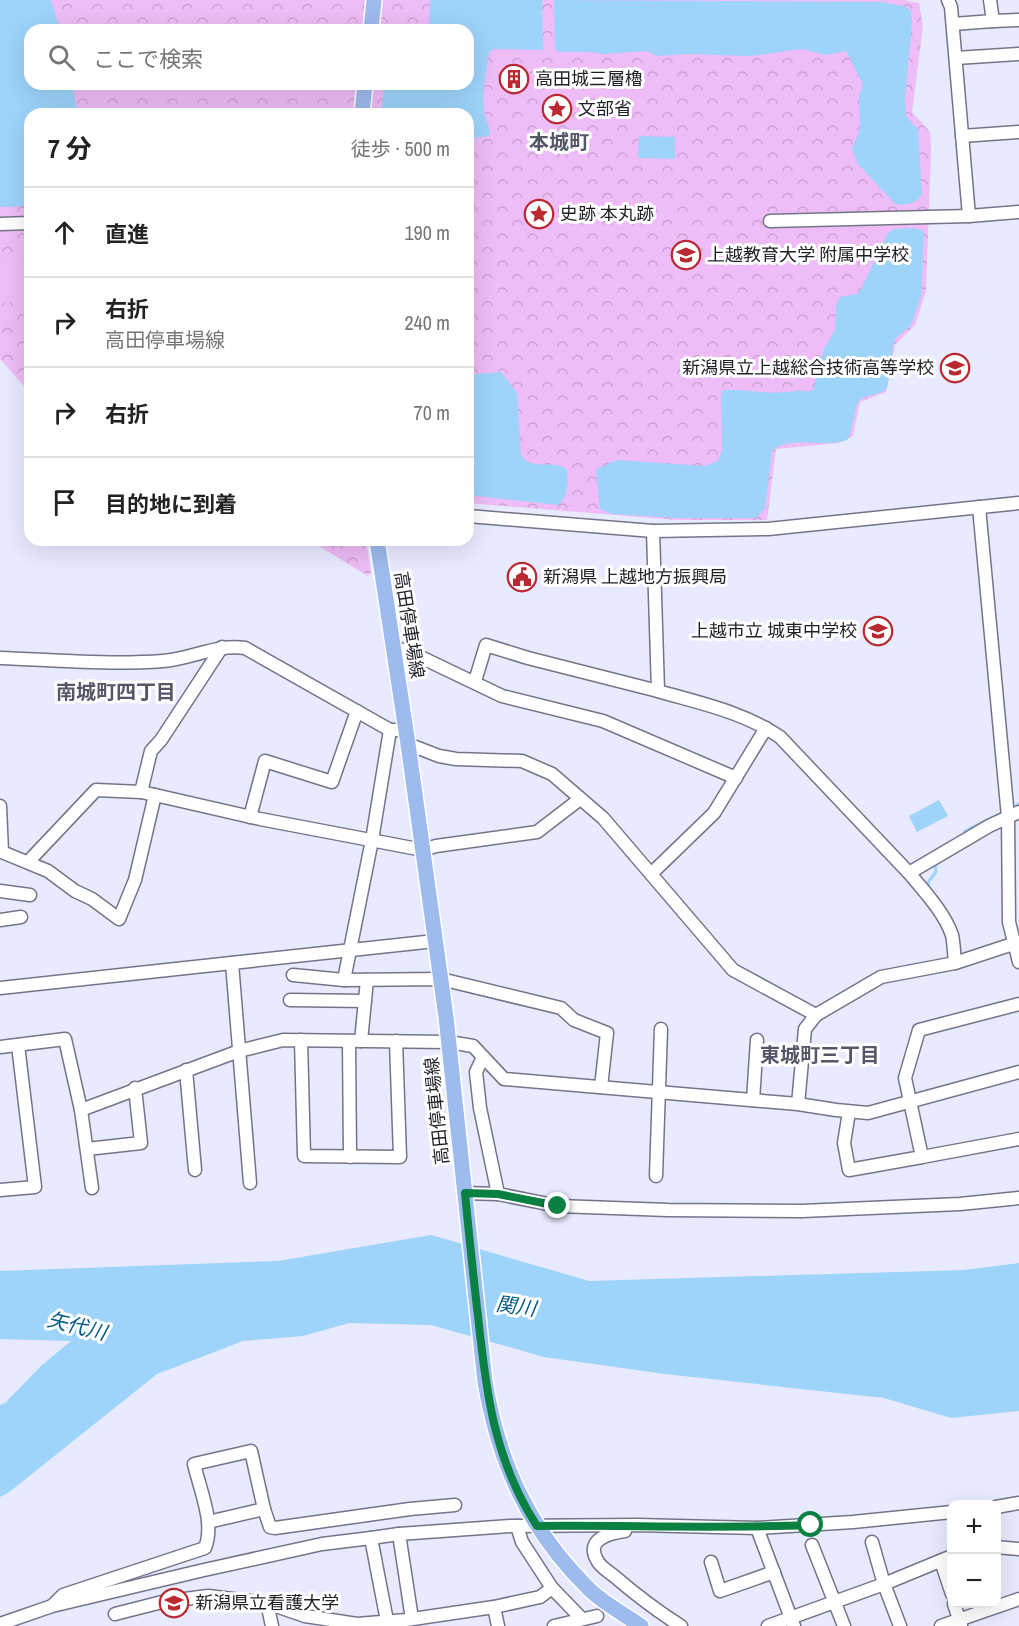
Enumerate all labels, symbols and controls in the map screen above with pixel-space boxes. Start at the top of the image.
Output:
search box [24,24,474,90]
icon: search [45,41,78,74]
text: ここで検索 [93,44,203,74]
building icon: 高田城三層櫓 [498,63,530,95]
place label: 高田城三層櫓 [535,66,643,91]
place icon: 文部省 [541,93,573,125]
place label: 文部省 [578,96,632,121]
district label: 本城町 [529,128,589,155]
text: 7 分 [48,131,92,166]
text: 徒歩 · 500 m [351,135,450,162]
place icon: 史跡 本丸跡 [523,198,555,230]
place label: 史跡 本丸跡 [560,201,654,226]
icon: ahead [48,216,81,249]
text: 直進 [105,219,149,249]
text: 190 m [404,219,450,246]
school or university icon: 上越教育大学 附属中学校 [670,239,702,271]
place label: 上越教育大学 附属中学校 [707,242,909,267]
text: 右折 [105,294,149,324]
icon: right [48,306,81,339]
text: 240 m [404,309,450,336]
text: 高田停車場線 [105,326,225,353]
school or university icon: 新潟県立上越総合技術高等学校 [939,352,971,384]
place label: 新潟県立上越総合技術高等学校 [682,355,934,380]
icon: right [48,396,81,429]
text: 右折 [105,399,149,429]
text: 70 m [414,399,450,426]
icon: arrive [48,486,81,519]
text: 目的地に到着 [105,489,237,519]
public building icon: 新潟県 上越地方振興局 [506,561,538,593]
place label: 新潟県 上越地方振興局 [543,564,727,589]
street label: 高田停車場線 [389,570,430,680]
school or university icon: 上越市立 城東中学校 [862,615,894,647]
place label: 上越市立 城東中学校 [691,618,857,643]
district label: 南城町四丁目 [56,678,176,705]
district label: 東城町三丁目 [760,1041,880,1068]
street label: 高田停車場線 [418,1056,455,1166]
route end [544,1192,570,1218]
water label: 関川 [494,1289,540,1322]
water label: 矢代川 [45,1305,111,1346]
map controls [947,1500,1001,1608]
button: + [947,1500,1001,1554]
route start [797,1511,823,1537]
button: − [947,1554,1001,1608]
school or university icon: 新潟県立看護大学 [158,1587,190,1619]
place label: 新潟県立看護大学 [195,1590,339,1615]

